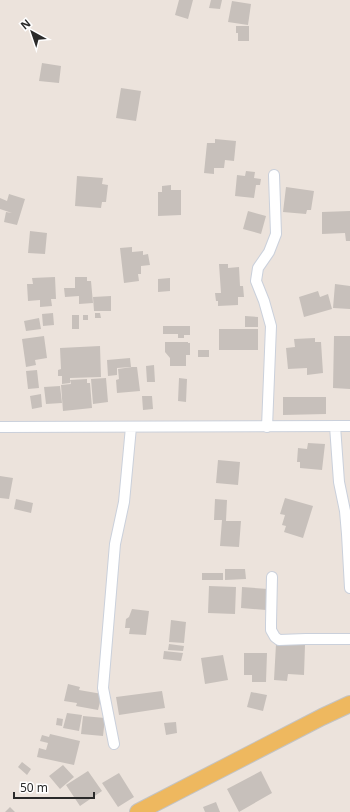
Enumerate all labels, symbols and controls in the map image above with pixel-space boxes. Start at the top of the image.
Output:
north arrow [12,12,52,52]
text: N [17,15,34,33]
scale bar [14,774,94,800]
text: 50 m [20,779,48,796]

